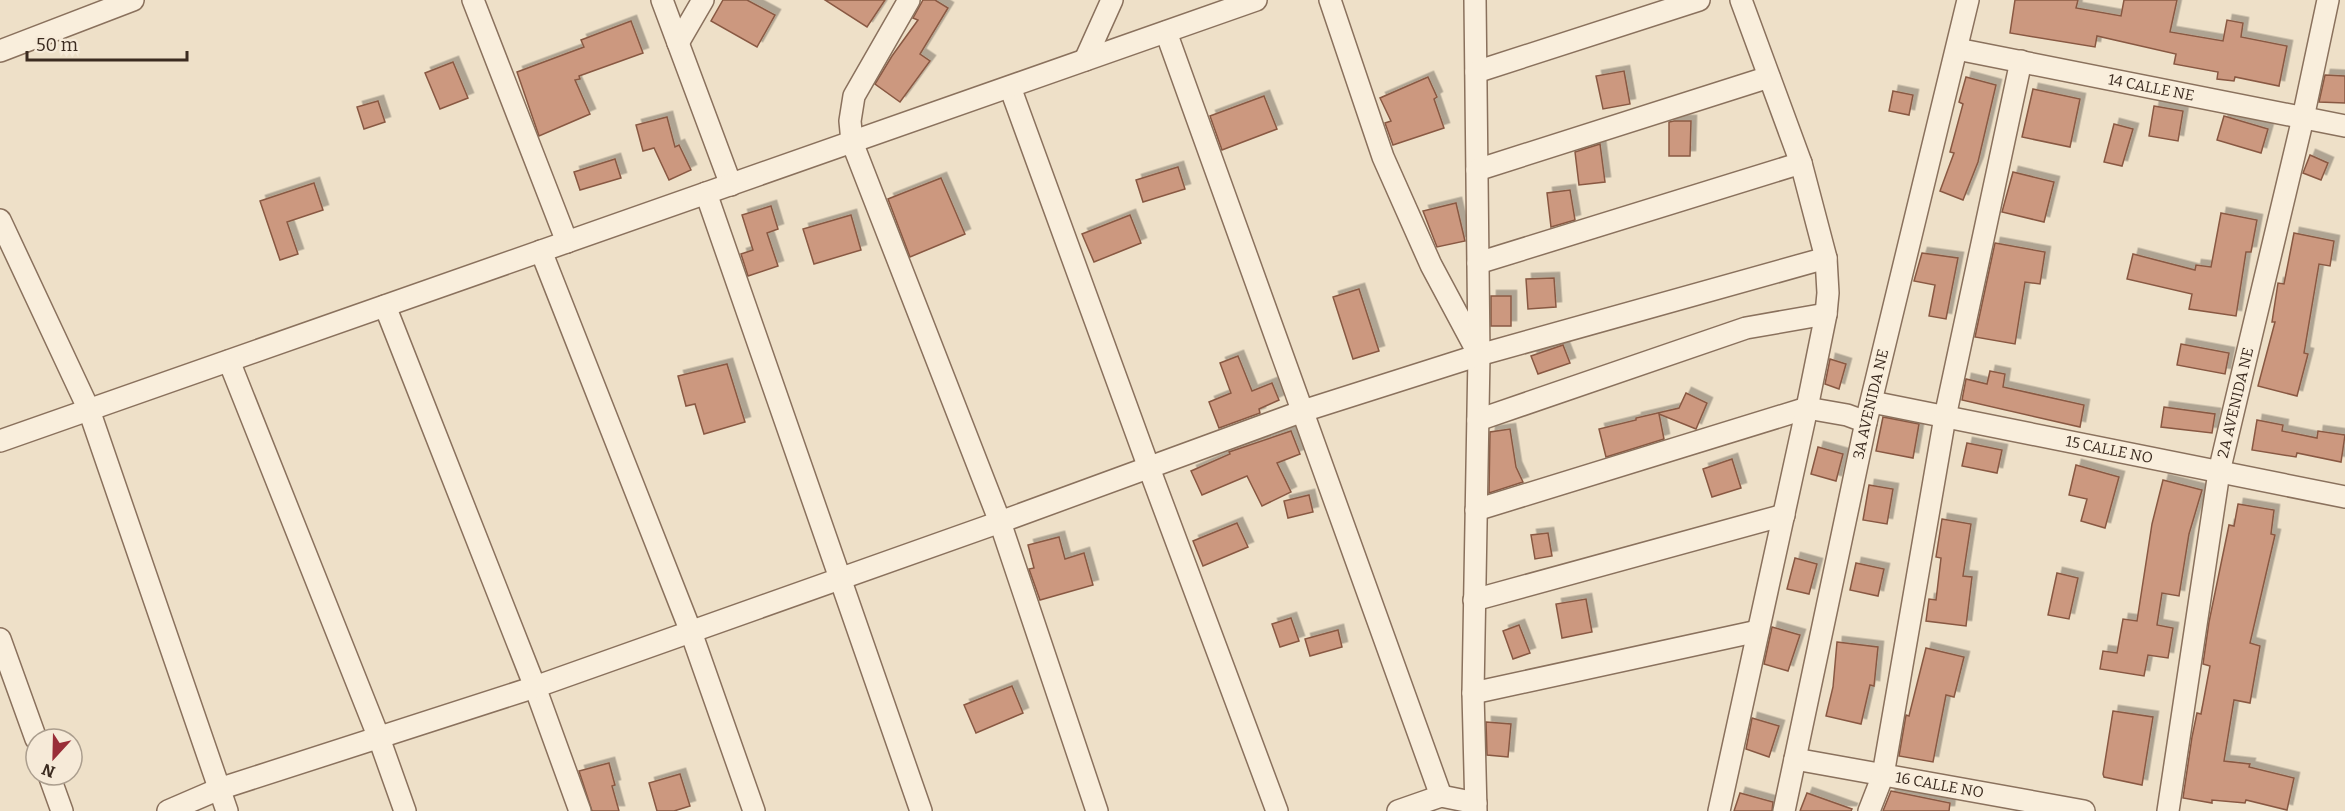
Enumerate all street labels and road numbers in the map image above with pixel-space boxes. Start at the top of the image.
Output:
street label: 14 CALLE NE [2107,70,2196,105]
street label: 2A AVENIDA NE [2214,346,2257,460]
street label: 3A AVENIDA NE [1849,347,1892,461]
street label: 15 CALLE NO [2064,432,2154,467]
street label: 16 CALLE NO [1894,768,1985,802]

